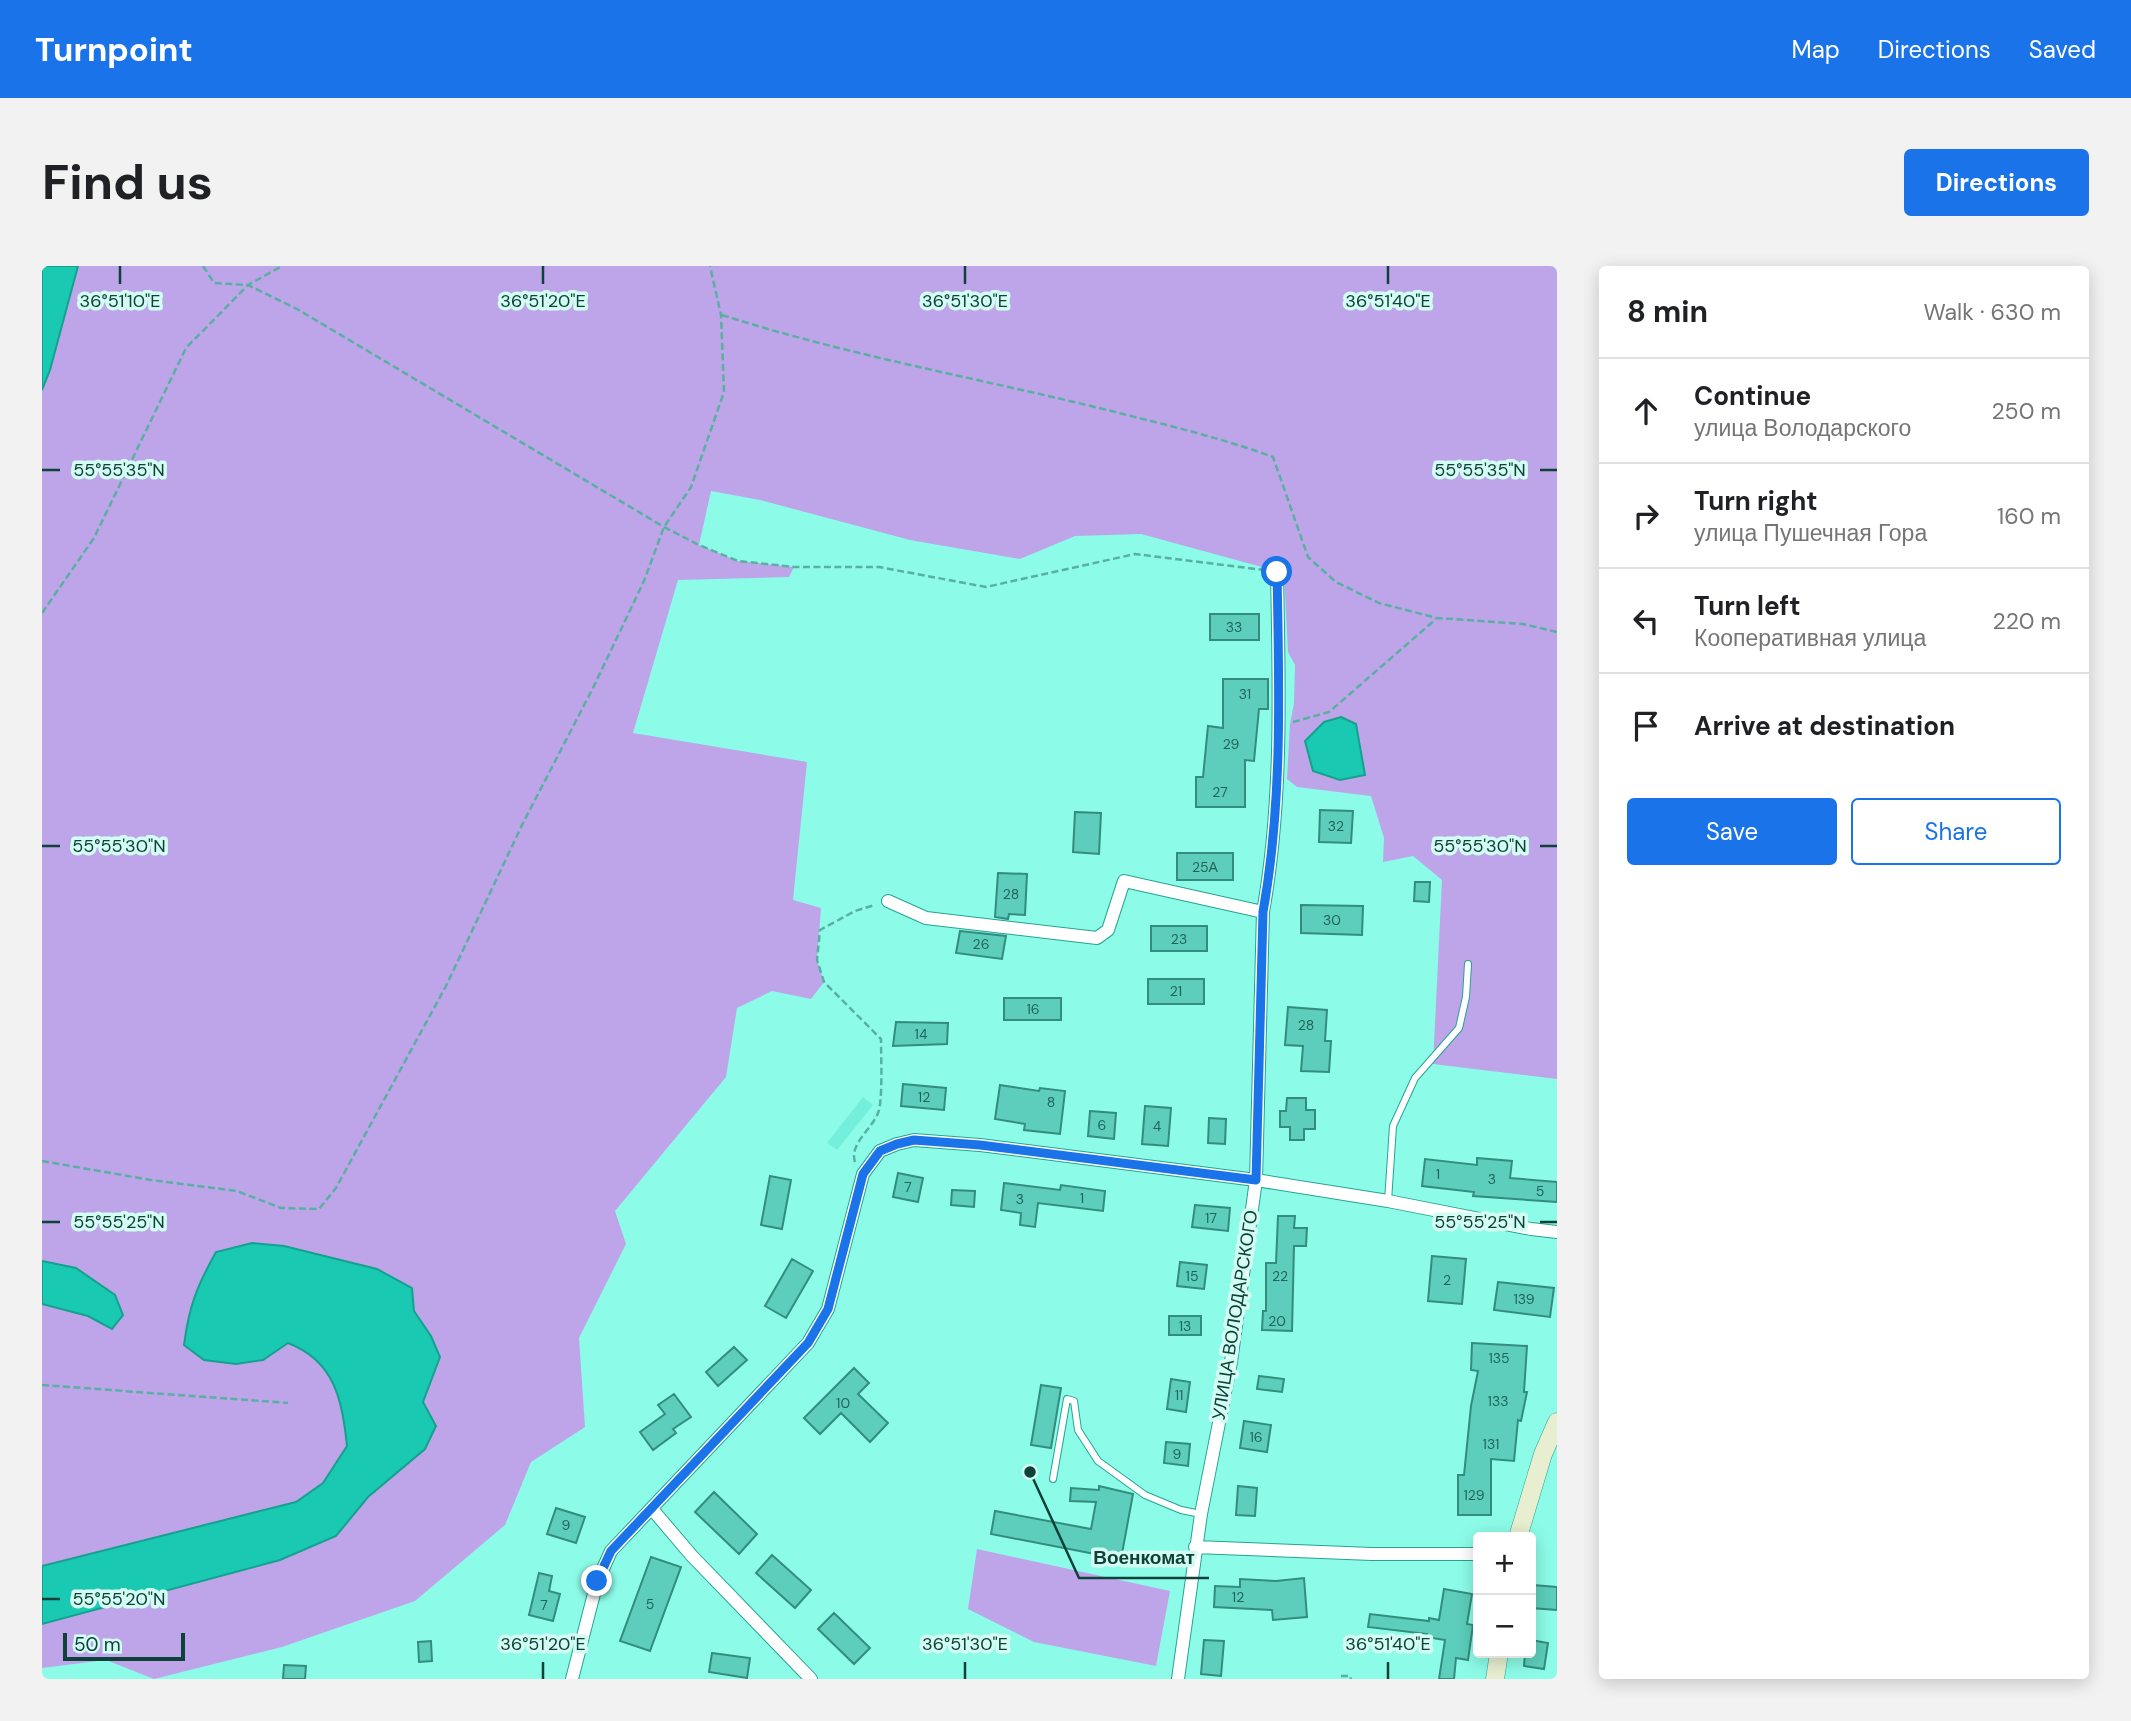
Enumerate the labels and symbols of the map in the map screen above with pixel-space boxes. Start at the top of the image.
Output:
text: 36°51'10"E [80,289,160,313]
text: 36°51'20"E [500,289,586,313]
text: 36°51'30"E [922,289,1008,313]
text: 36°51'40"E [1345,289,1431,313]
text: 55°55'35"N [73,458,165,482]
text: 55°55'35"N [1434,458,1526,482]
route start [1261,556,1292,587]
house number: 33 [1226,618,1242,636]
house number: 31 [1239,685,1251,703]
house number: 29 [1223,735,1240,753]
house number: 27 [1212,783,1228,801]
house number: 32 [1328,817,1344,835]
text: 55°55'30"N [72,834,166,858]
text: 55°55'30"N [1433,834,1527,858]
house number: 25А [1192,858,1219,876]
house number: 28 [1003,885,1019,903]
house number: 30 [1323,911,1341,929]
house number: 23 [1171,930,1187,948]
house number: 26 [973,935,989,953]
house number: 21 [1170,982,1182,1000]
house number: 16 [1026,1000,1040,1018]
house number: 28 [1298,1016,1314,1034]
house number: 14 [915,1025,928,1043]
house number: 12 [918,1088,930,1106]
house number: 8 [1047,1093,1055,1111]
house number: 6 [1098,1116,1106,1134]
house number: 4 [1153,1117,1162,1135]
house number: 1 [1436,1165,1440,1183]
house number: 3 [1488,1170,1496,1188]
house number: 7 [904,1178,912,1196]
house number: 5 [1536,1182,1544,1200]
house number: 1 [1080,1189,1084,1207]
house number: 3 [1016,1190,1024,1208]
street label: УЛИЦА ВОЛОДАРСКОГО [1207,1208,1263,1422]
house number: 17 [1205,1209,1217,1227]
text: 55°55'25"N [73,1210,165,1234]
text: 55°55'25"N [1434,1210,1526,1234]
house number: 15 [1186,1267,1198,1285]
house number: 22 [1272,1267,1288,1285]
house number: 2 [1443,1271,1451,1289]
house number: 139 [1513,1290,1535,1308]
house number: 20 [1268,1312,1286,1330]
house number: 13 [1179,1317,1191,1335]
house number: 135 [1488,1349,1510,1367]
house number: 11 [1175,1386,1183,1404]
house number: 133 [1488,1392,1508,1410]
house number: 10 [836,1394,850,1412]
house number: 16 [1249,1428,1263,1446]
house number: 131 [1483,1435,1499,1453]
house number: 9 [1173,1445,1182,1463]
house number: 129 [1463,1486,1485,1504]
house number: 9 [562,1516,571,1534]
callout: Военкомат [1079,1538,1209,1578]
text: Военкомат [1093,1545,1195,1570]
route end [581,1565,612,1596]
text: 55°55'20"N [73,1587,165,1611]
house number: 12 [1232,1588,1244,1606]
house number: 5 [646,1595,654,1613]
house number: 7 [540,1596,548,1614]
scale bar [63,1630,186,1662]
text: 36°51'20"E [500,1632,586,1656]
text: 36°51'30"E [922,1632,1008,1656]
text: 36°51'40"E [1345,1632,1431,1656]

